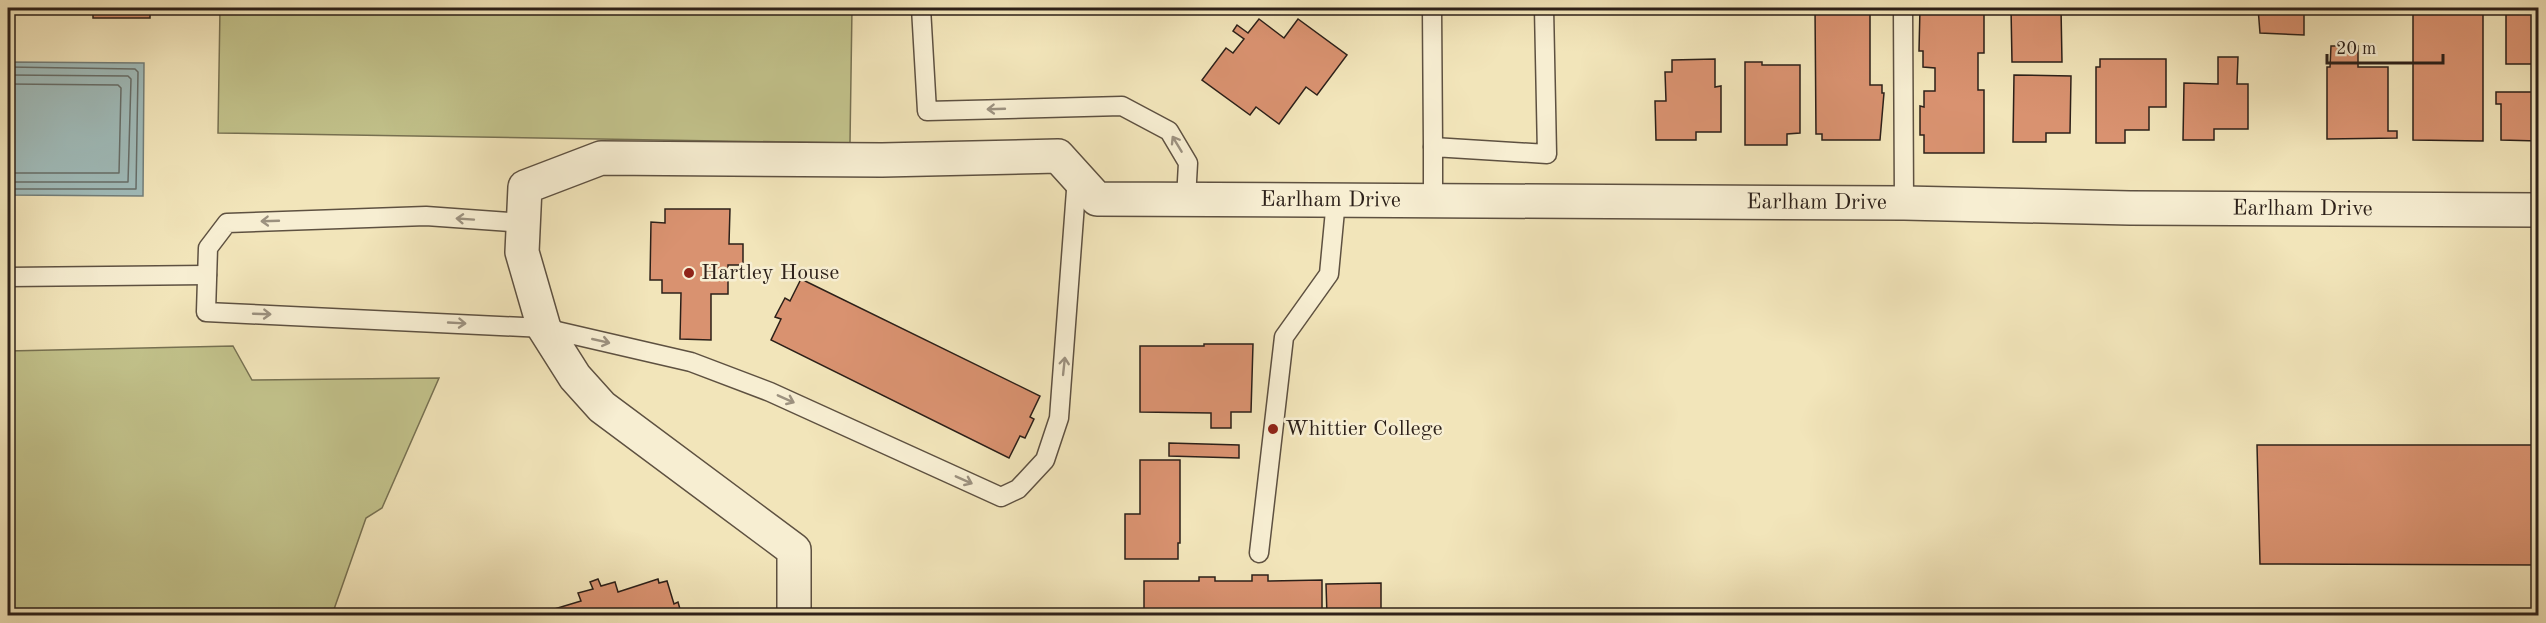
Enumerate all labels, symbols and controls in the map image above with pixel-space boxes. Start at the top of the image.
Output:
scale bar [2327,27,2442,65]
text: 20 m [2336,40,2376,58]
one-way arrow [986,103,1006,115]
one-way arrow [1170,136,1182,153]
street label: Earlham Drive [1260,189,1401,212]
street label: Earlham Drive [1746,191,1887,214]
street label: Earlham Drive [2232,198,2373,220]
one-way arrow [456,213,475,224]
one-way arrow [261,216,281,227]
place label: Hartley House [701,262,839,284]
marker: Hartley House [682,266,696,280]
one-way arrow [252,309,272,320]
one-way arrow [447,318,467,329]
one-way arrow [591,335,610,347]
one-way arrow [1059,357,1070,377]
one-way arrow [777,394,795,406]
place label: Whittier College [1285,418,1443,440]
marker: Whittier College [1266,422,1280,436]
one-way arrow [954,475,972,486]

